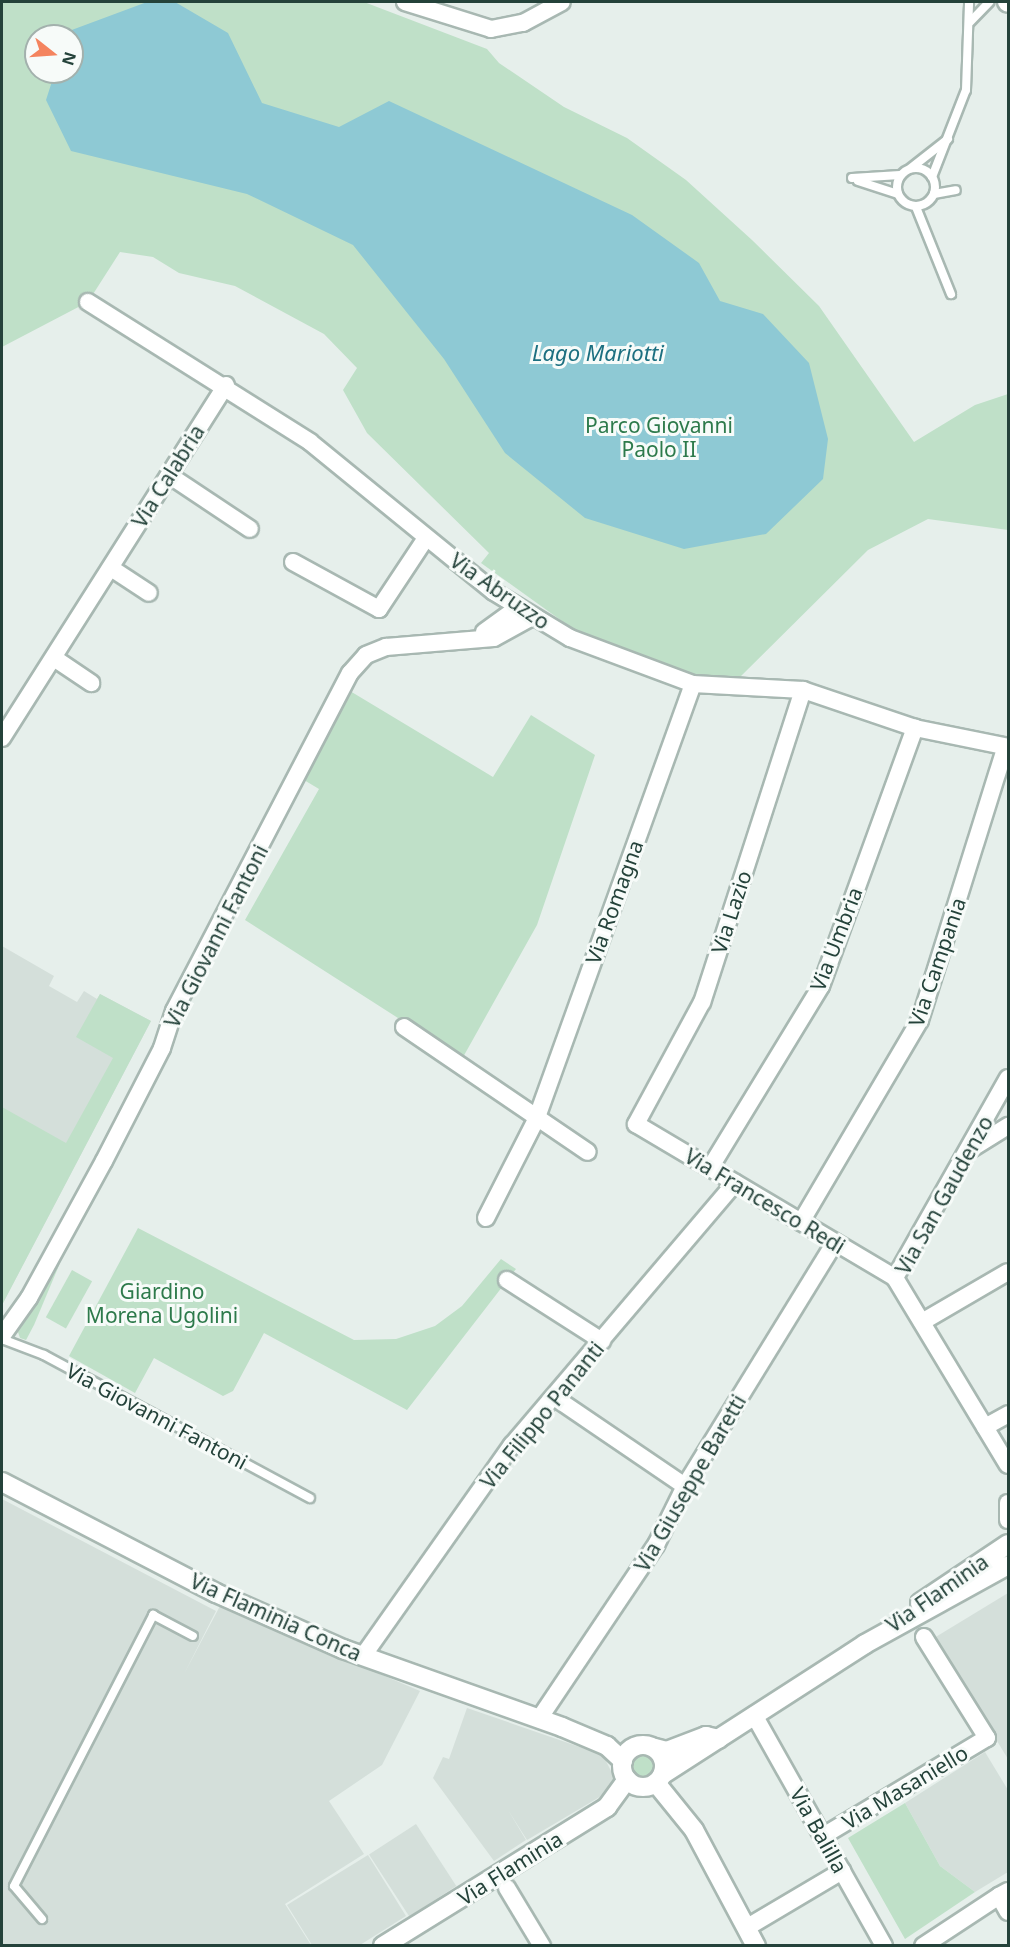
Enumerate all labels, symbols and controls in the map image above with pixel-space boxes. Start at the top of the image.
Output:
north arrow [24,24,84,84]
text: N [57,49,82,68]
water label: Lago Mariotti [532,340,664,366]
park label: Parco Giovanni Paolo II [585,412,733,462]
street label: Via Calabria [127,420,209,532]
street label: Via Abruzzo [445,548,555,634]
street label: Via Romagna [580,837,648,967]
street label: Via Giovanni Fantoni [159,840,273,1032]
street label: Via Lazio [706,867,756,957]
street label: Via Umbria [805,884,867,994]
street label: Via Campania [903,894,971,1030]
street label: Via San Gaudenzo [890,1111,998,1279]
street label: Via Francesco Redi [680,1143,850,1259]
park label: Giardino Morena Ugolini [86,1278,238,1328]
street label: Via Filippo Pananti [475,1336,609,1494]
street label: Via Giovanni Fantoni [62,1357,252,1475]
street label: Via Giuseppe Baretti [629,1390,751,1576]
street label: Via Flaminia [881,1549,993,1637]
street label: Via Flaminia Conca [186,1568,366,1666]
street label: Via Masaniello [838,1740,972,1834]
street label: Via Balilla [785,1783,853,1877]
street label: Via Flaminia [453,1826,567,1910]

